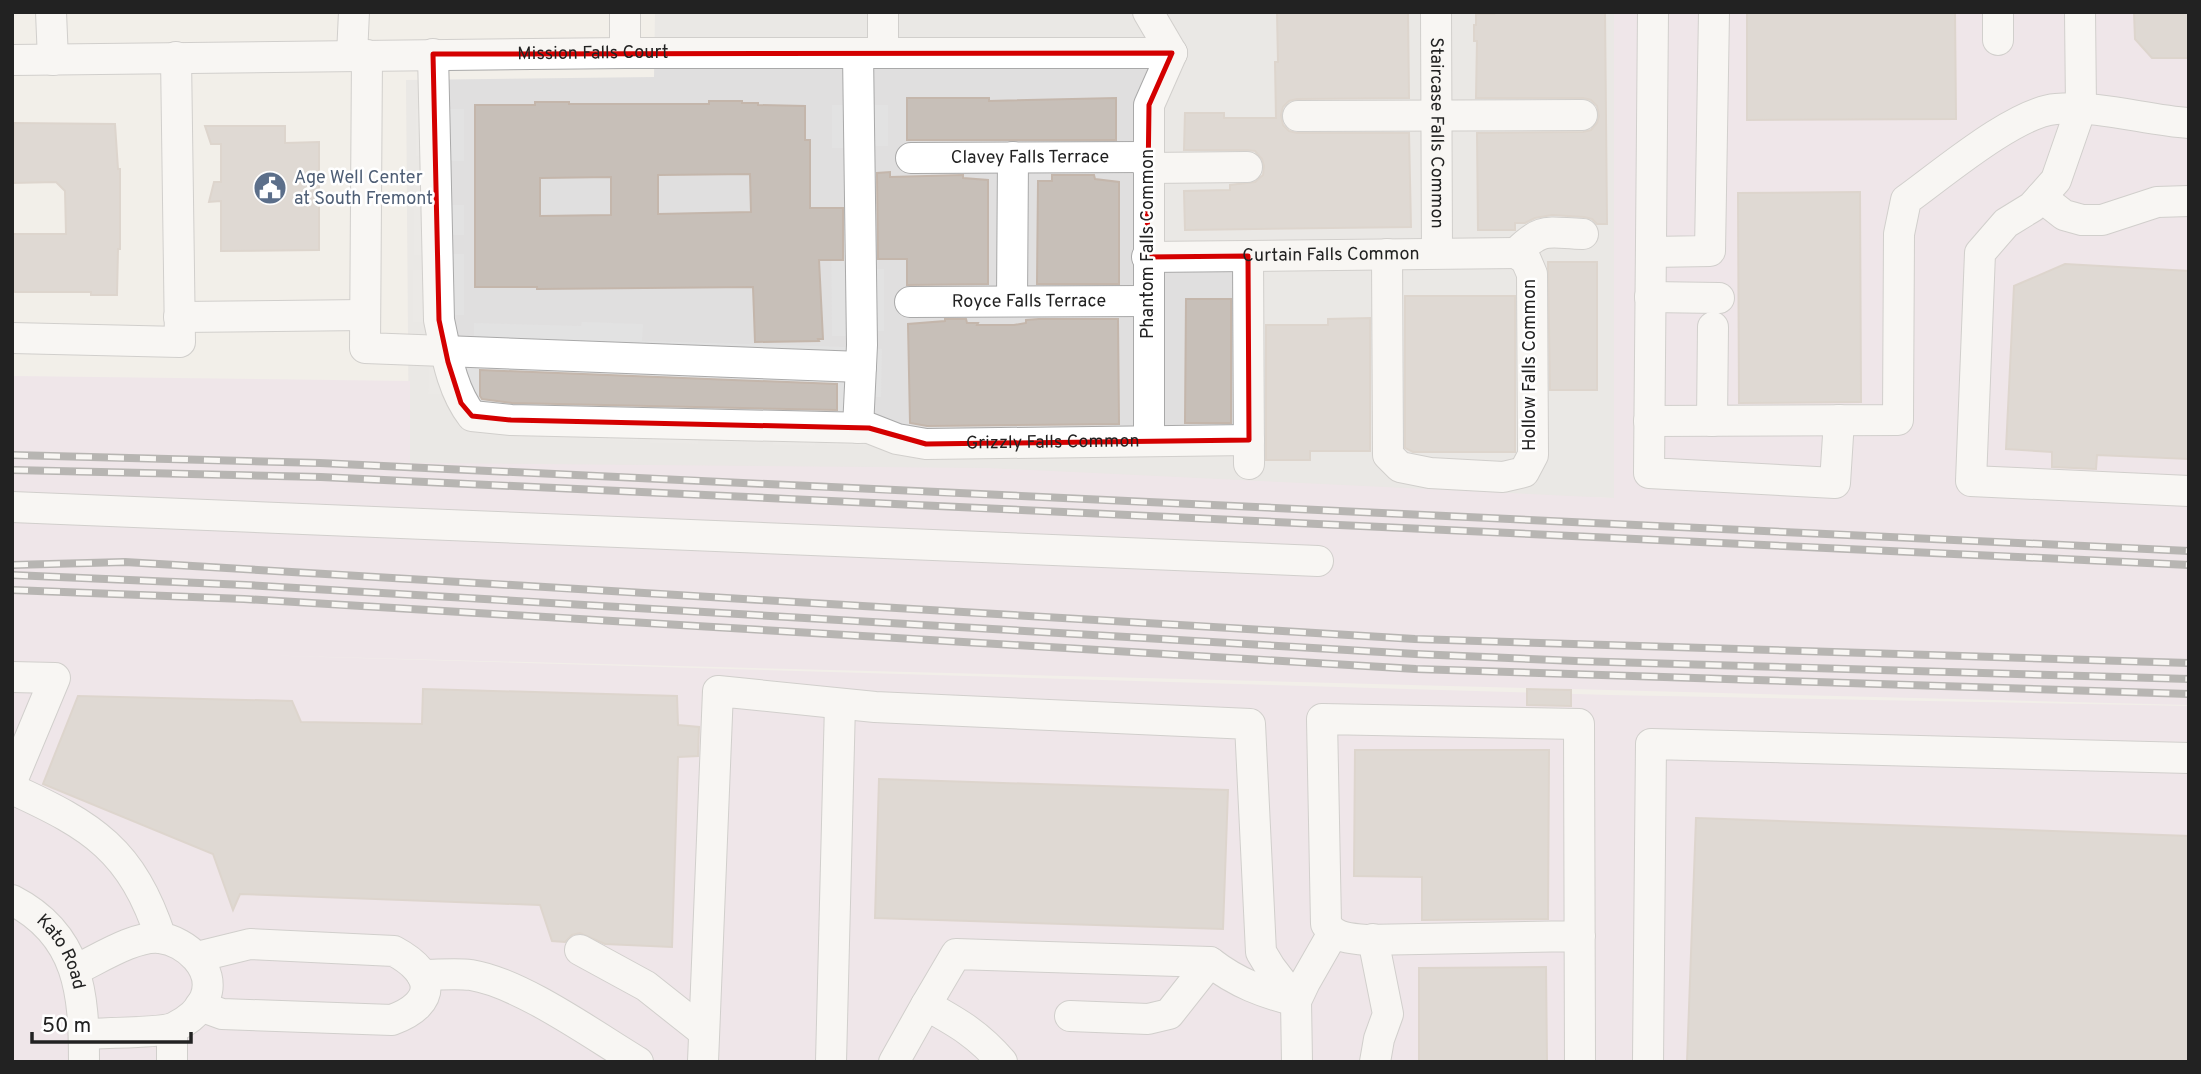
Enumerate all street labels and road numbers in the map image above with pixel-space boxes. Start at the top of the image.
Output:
street label: Staircase Falls Common [1425,37,1448,229]
street label: Mission Falls Court [517,42,669,66]
street label: Clavey Falls Terrace [951,146,1109,169]
street label: Phantom Falls Common [1137,149,1160,339]
street label: Curtain Falls Common [1242,243,1420,267]
street label: Hollow Falls Common [1519,279,1542,451]
street label: Royce Falls Terrace [952,290,1106,313]
street label: Grizzly Falls Common [966,430,1140,455]
street label: Kato Road [31,909,90,992]

